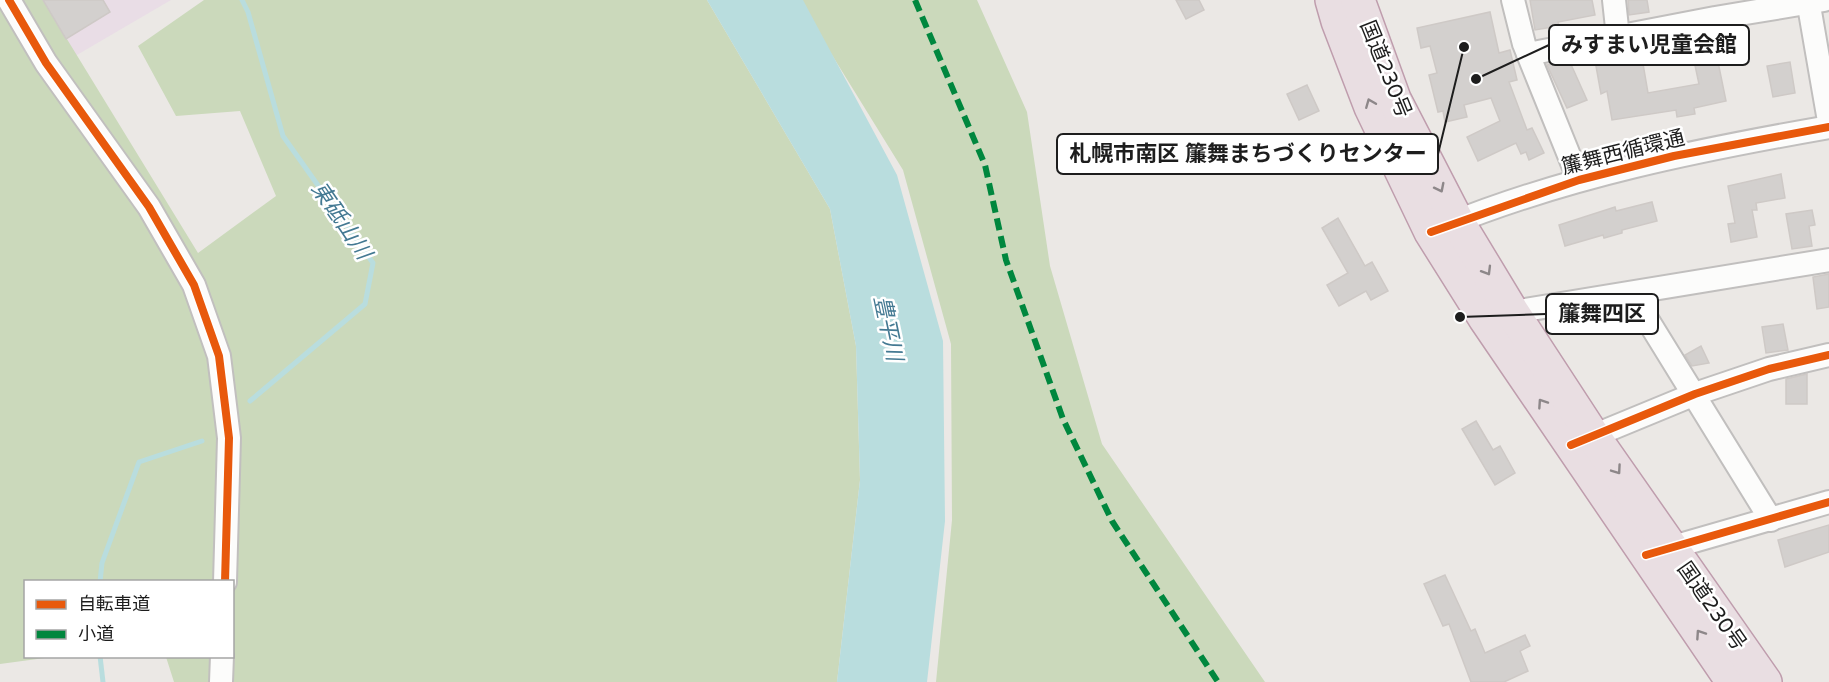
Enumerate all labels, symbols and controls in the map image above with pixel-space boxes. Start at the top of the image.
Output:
street label: 国道230号 [1355,17,1416,121]
callout: みすまい児童会館 [1549,25,1749,65]
text: みすまい児童会館 [1561,32,1737,58]
one-way arrow [1365,99,1377,110]
street label: 簾舞西循環通 [1559,125,1687,180]
callout: 札幌市南区 簾舞まちづくりセンター [1057,134,1438,174]
text: 札幌市南区 簾舞まちづくりセンター [1069,141,1427,167]
water label: 東砥山川 [306,177,378,266]
one-way arrow [1433,182,1444,192]
one-way arrow [1480,265,1492,275]
water label: 豊平川 [868,293,908,365]
callout: 簾舞四区 [1546,294,1658,334]
text: 簾舞四区 [1558,301,1646,327]
one-way arrow [1538,399,1549,410]
one-way arrow [1610,463,1621,474]
street label: 国道230号 [1672,557,1751,655]
legend [24,580,234,658]
text: 自転車道 [78,593,150,615]
text: 小道 [78,623,114,645]
one-way arrow [1696,629,1707,640]

